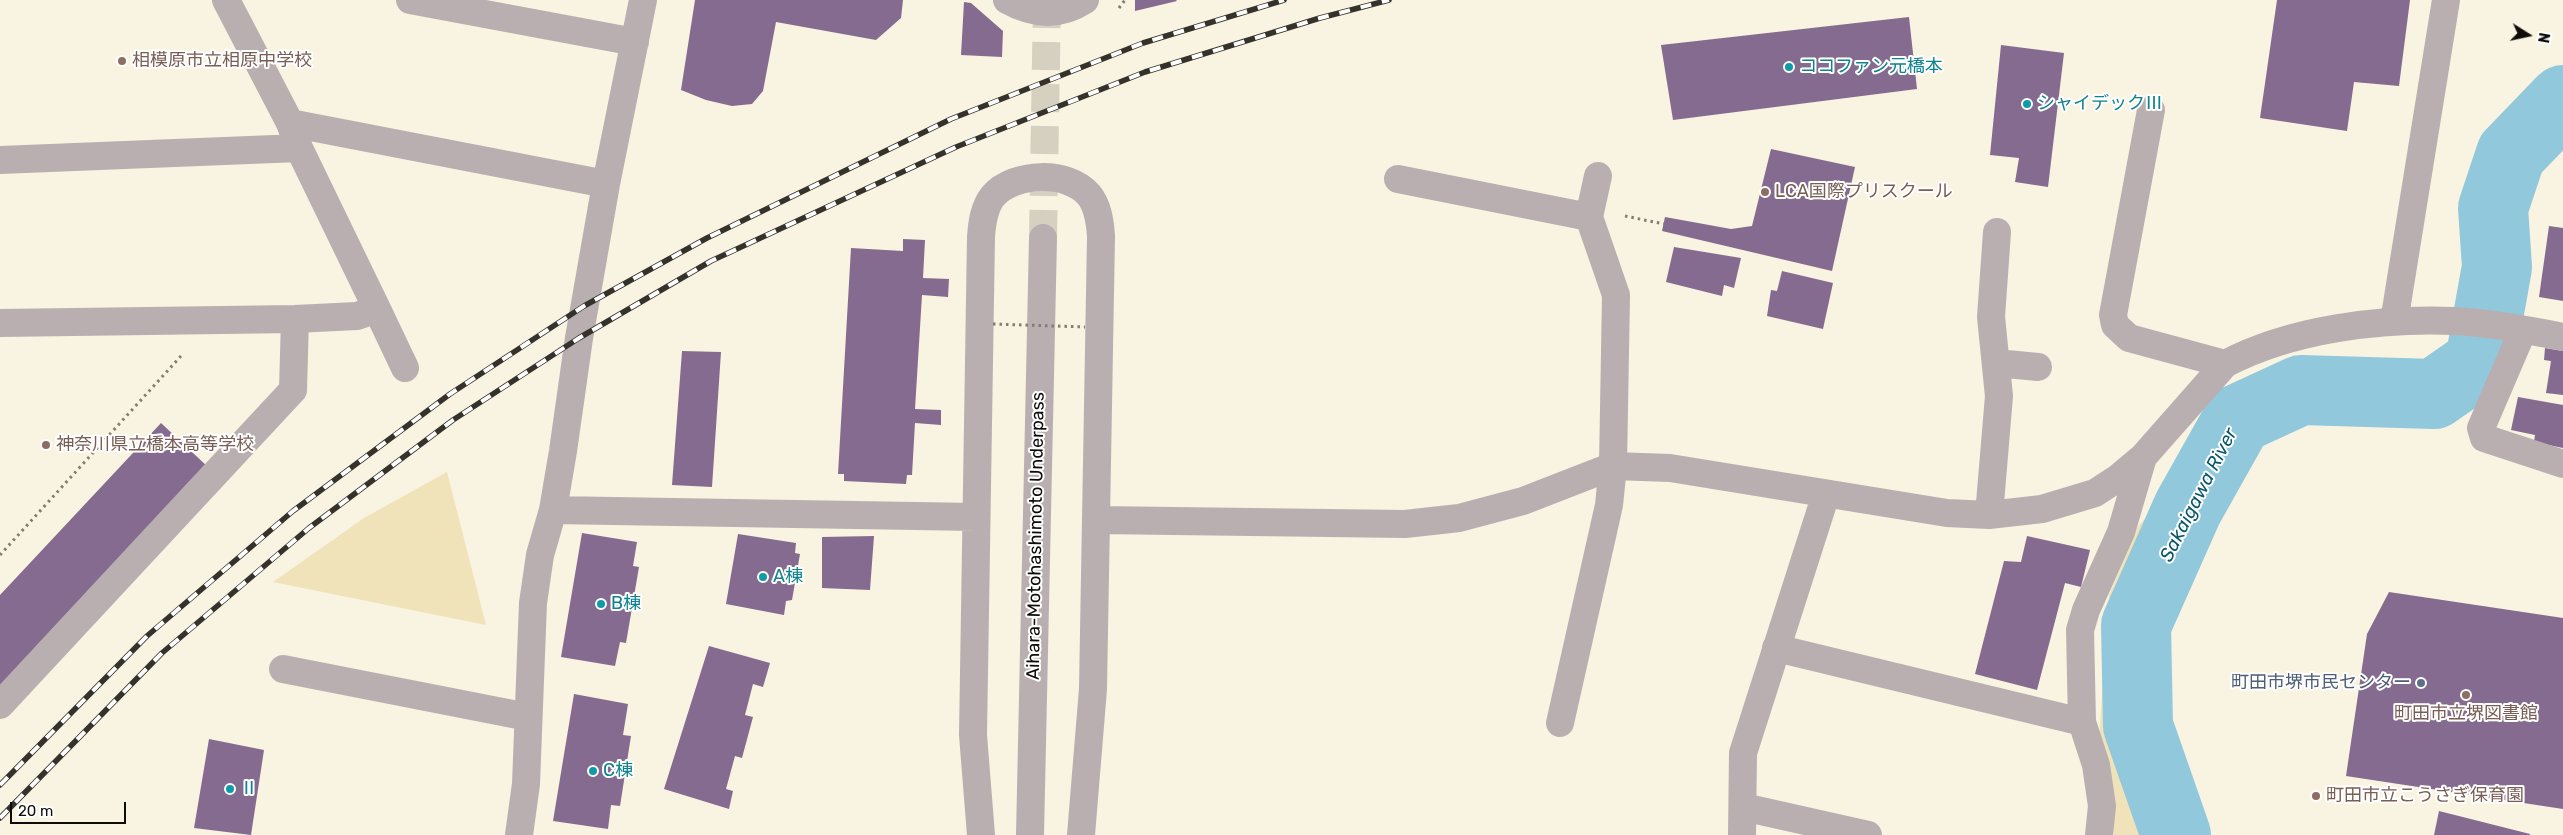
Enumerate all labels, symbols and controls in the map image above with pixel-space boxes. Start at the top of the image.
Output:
north arrow [2503,10,2553,60]
text: N [2534,31,2553,44]
place label: 相模原市立相原中学校 [132,50,312,72]
marker: 相模原市立相原中学校 [116,55,128,67]
place label: ココファン元橋本 [1799,56,1943,78]
marker: ココファン元橋本 [1783,61,1795,73]
place label: シャイデックⅢ [2037,93,2163,115]
marker: シャイデックⅢ [2021,98,2033,110]
place label: LCA国際プリスクール [1775,181,1953,203]
marker: LCA国際プリスクール [1759,186,1771,198]
street label: Aihara-Motohashimoto Underpass [1023,392,1049,680]
water label: Sakaigawa River [2155,424,2243,566]
place label: 神奈川県立橋本高等学校 [56,434,254,456]
marker: 神奈川県立橋本高等学校 [40,439,52,451]
place label: A棟 [773,566,803,588]
marker: A棟 [757,571,769,583]
place label: B棟 [611,593,641,615]
marker: B棟 [595,598,607,610]
place label: 町田市堺市民センター [2231,672,2411,694]
marker: 町田市堺市民センター [2415,677,2427,689]
marker: 町田市立堺図書館 [2460,689,2472,701]
place label: 町田市立堺図書館 [2394,703,2538,725]
place label: C棟 [603,760,633,782]
marker: C棟 [587,765,599,777]
place label: Ⅱ [240,778,258,800]
marker: Ⅱ [224,783,236,795]
place label: 町田市立こうさぎ保育園 [2326,785,2524,807]
marker: 町田市立こうさぎ保育園 [2310,790,2322,802]
scale bar [12,792,129,824]
text: 20 m [18,802,53,820]

